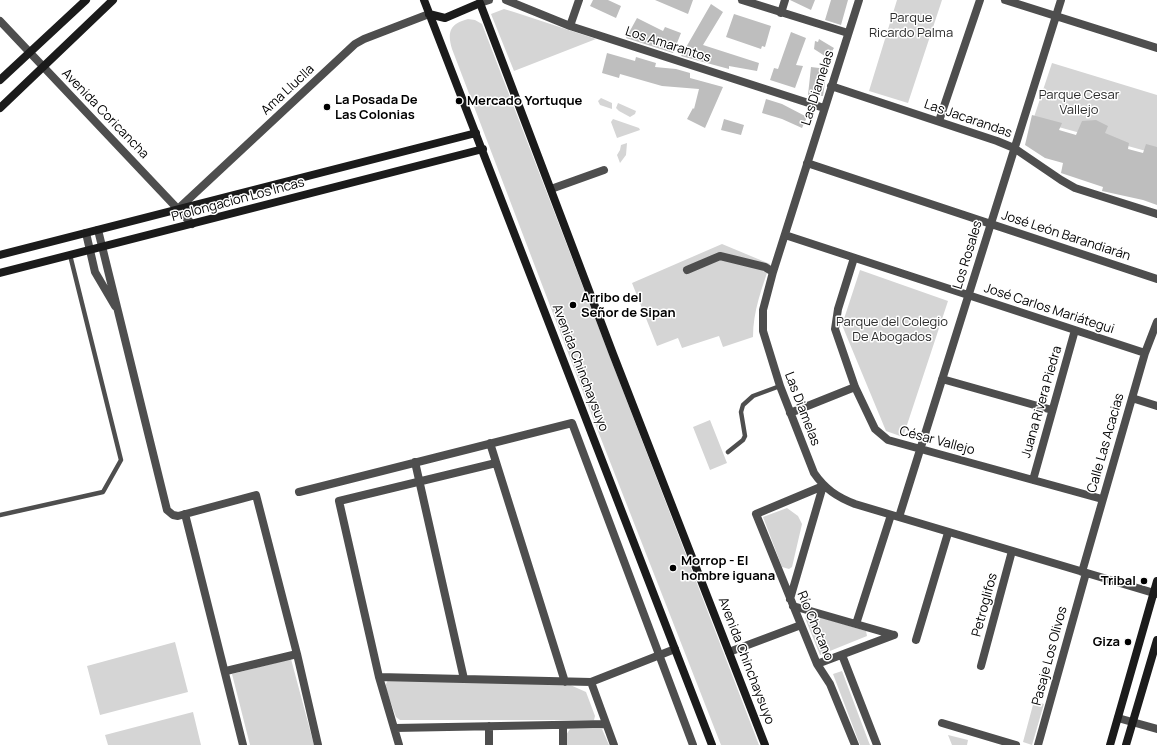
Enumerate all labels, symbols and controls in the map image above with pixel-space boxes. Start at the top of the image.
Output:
park label: Parque Ricardo Palma [869,10,953,41]
street label: Los Amarantos [623,24,713,66]
street label: Las Diamelas [799,49,837,127]
street label: Ama Lluclla [258,62,318,118]
street label: Avenida Coricancha [58,66,152,162]
park label: Parque Cesar Vallejo [1039,87,1119,118]
place label: La Posada De Las Colonias [335,92,418,123]
place label: Mercado Yortuque [467,93,582,109]
marker: Mercado Yortuque [454,96,464,106]
street label: Las Jacarandas [922,97,1014,141]
marker: La Posada De Las Colonias [322,102,332,112]
street label: Prolongacion Los Incas [170,175,306,225]
street label: José León Barandiarán [1000,208,1132,264]
street label: Los Rosales [950,219,986,291]
street label: José Carlos Mariátegui [982,281,1116,337]
place label: Arribo del Señor de Sipan [581,290,676,321]
marker: Arribo del Señor de Sipan [568,300,578,310]
street label: Avenida Chinchaysuyo [549,302,611,434]
park label: Parque del Colegio De Abogados [836,314,948,345]
street label: Juana Rivera Piedra [1019,344,1065,460]
street label: Las Diamelas [781,370,823,448]
street label: Calle Las Acacias [1084,391,1128,495]
street label: César Vallejo [898,423,976,459]
place label: Morrop - El hombre iguana [681,553,775,584]
marker: Morrop - El hombre iguana [668,563,678,573]
street label: Petroglifos [969,571,1001,639]
place label: Tribal [1101,573,1136,589]
marker: Tribal [1139,576,1149,586]
street label: Río Chotano [793,589,837,663]
street label: Avenida Chinchaysuyo [715,595,777,727]
street label: Pasaje Los Olivos [1029,605,1071,707]
place label: Giza [1093,634,1120,650]
marker: Giza [1123,637,1133,647]

